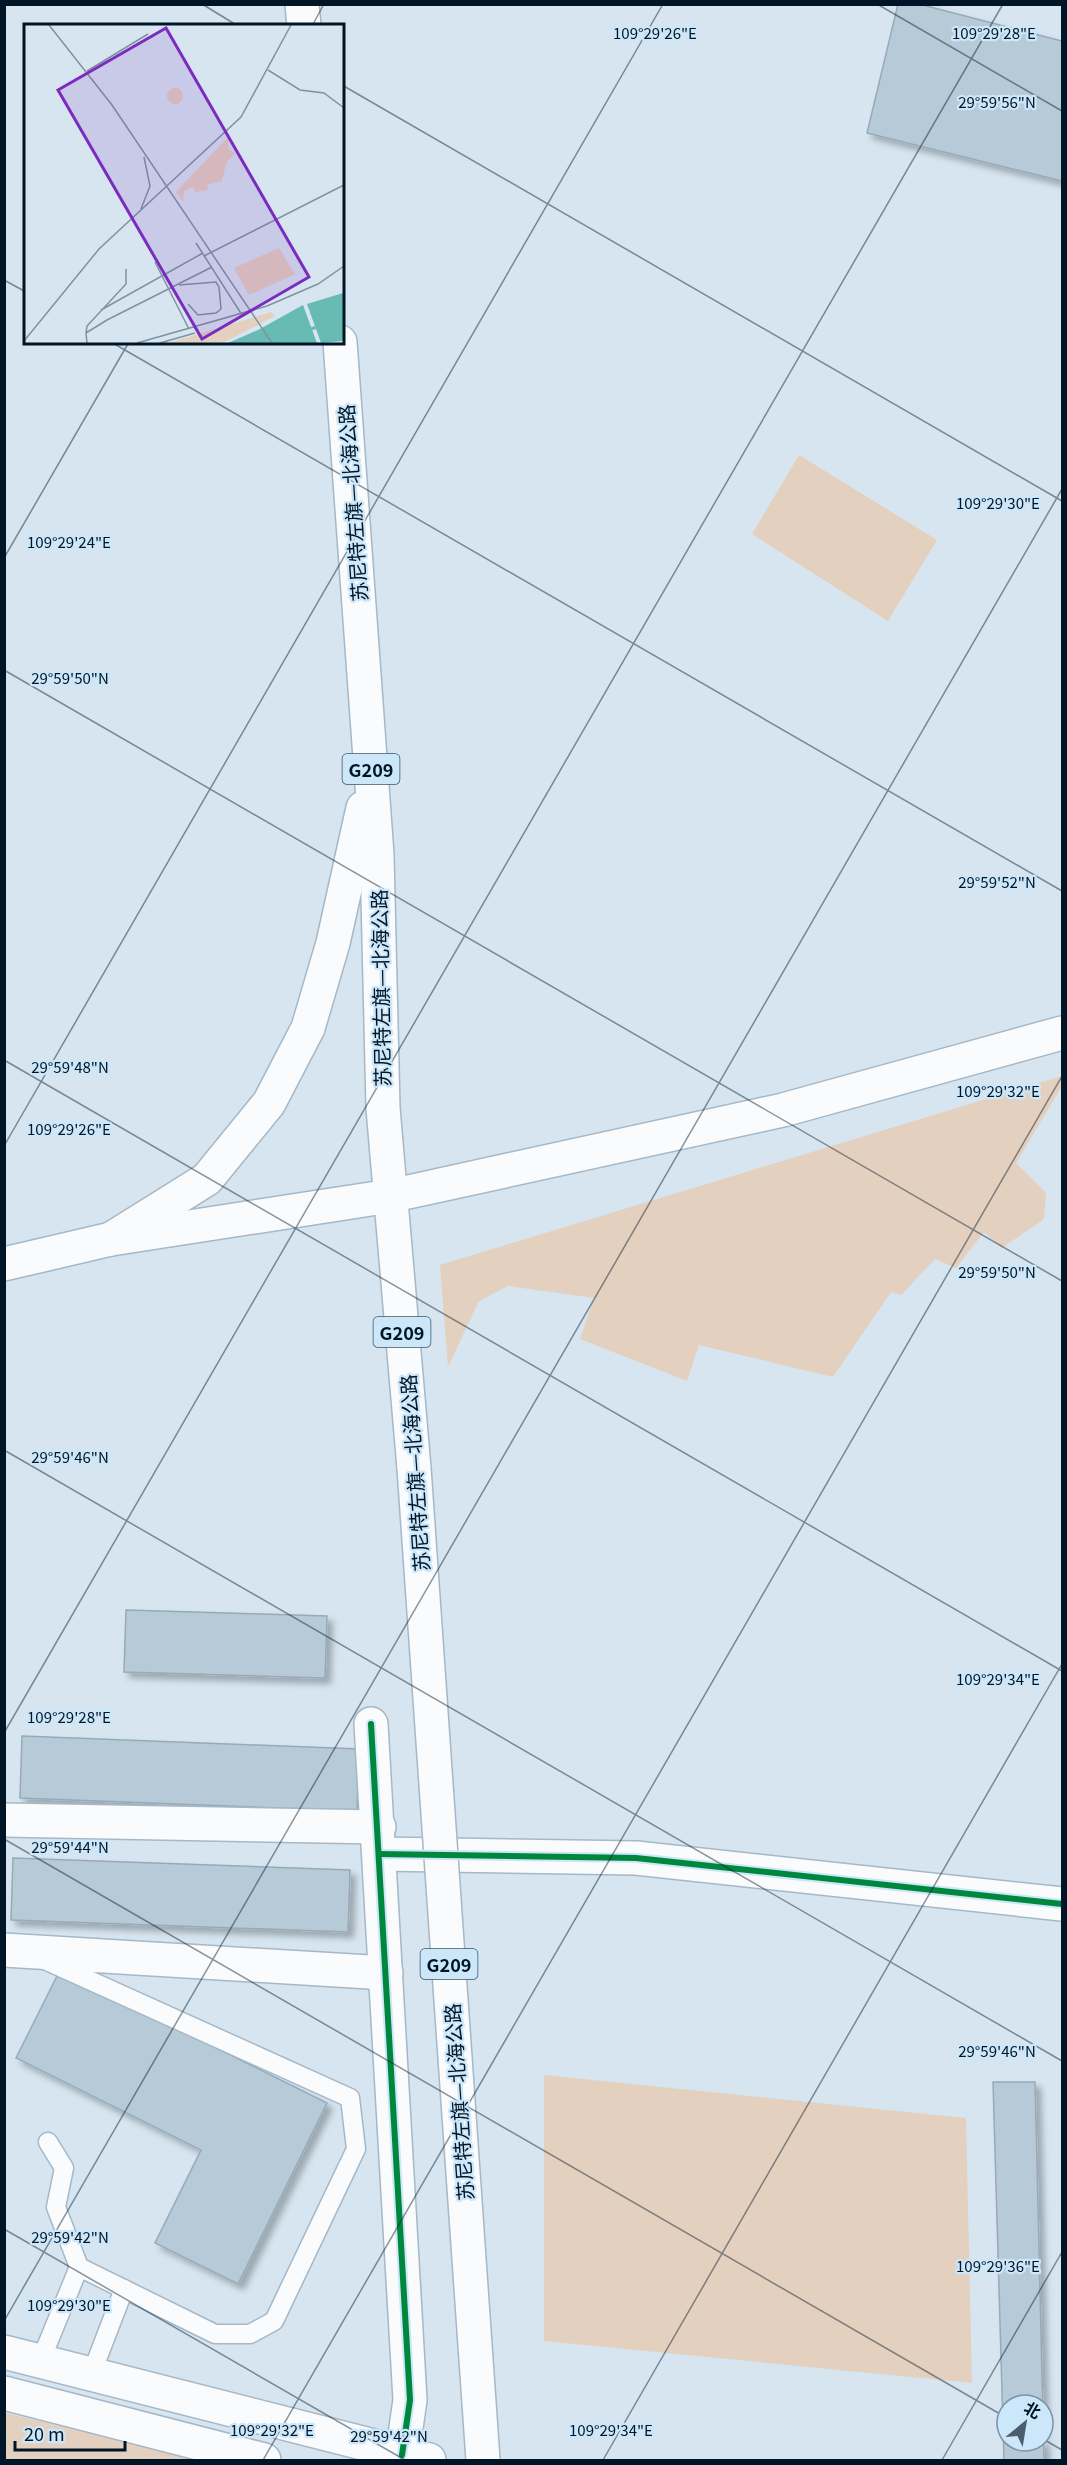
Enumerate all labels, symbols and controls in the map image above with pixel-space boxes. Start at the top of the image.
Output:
text: 109°29'26"E [613,22,697,43]
text: 109°29'28"E [952,22,1036,43]
inset map [24,24,344,344]
text: 29°59'56"N [958,91,1036,112]
street label: 苏尼特左旗—北海公路 [331,403,373,603]
text: 109°29'30"E [956,492,1040,513]
text: 109°29'24"E [27,531,111,552]
text: 29°59'50"N [31,667,109,688]
road number: G209 [342,754,400,784]
text: 29°59'52"N [958,871,1036,892]
street label: 苏尼特左旗—北海公路 [364,889,396,1087]
text: 29°59'48"N [31,1056,109,1077]
text: 109°29'32"E [956,1080,1040,1101]
text: 109°29'26"E [27,1118,111,1139]
text: 29°59'50"N [958,1261,1036,1282]
road number: G209 [374,1317,430,1347]
street label: 苏尼特左旗—北海公路 [393,1373,435,1573]
text: 29°59'46"N [31,1446,109,1467]
text: 109°29'34"E [956,1668,1040,1689]
text: 109°29'28"E [27,1706,111,1727]
text: 29°59'44"N [31,1836,109,1857]
road number: G209 [420,1949,478,1979]
street label: 苏尼特左旗—北海公路 [437,2002,479,2202]
text: 29°59'46"N [958,2040,1036,2061]
text: 29°59'42"N [31,2226,109,2247]
text: 109°29'36"E [956,2255,1040,2276]
text: 109°29'30"E [27,2294,111,2315]
north arrow [995,2393,1055,2453]
text: 北 [1020,2395,1046,2424]
scale bar [15,2414,124,2452]
text: 109°29'32"E [230,2419,314,2440]
text: 109°29'34"E [569,2419,653,2440]
text: 20 m [24,2420,65,2446]
text: 29°59'42"N [350,2425,428,2446]

